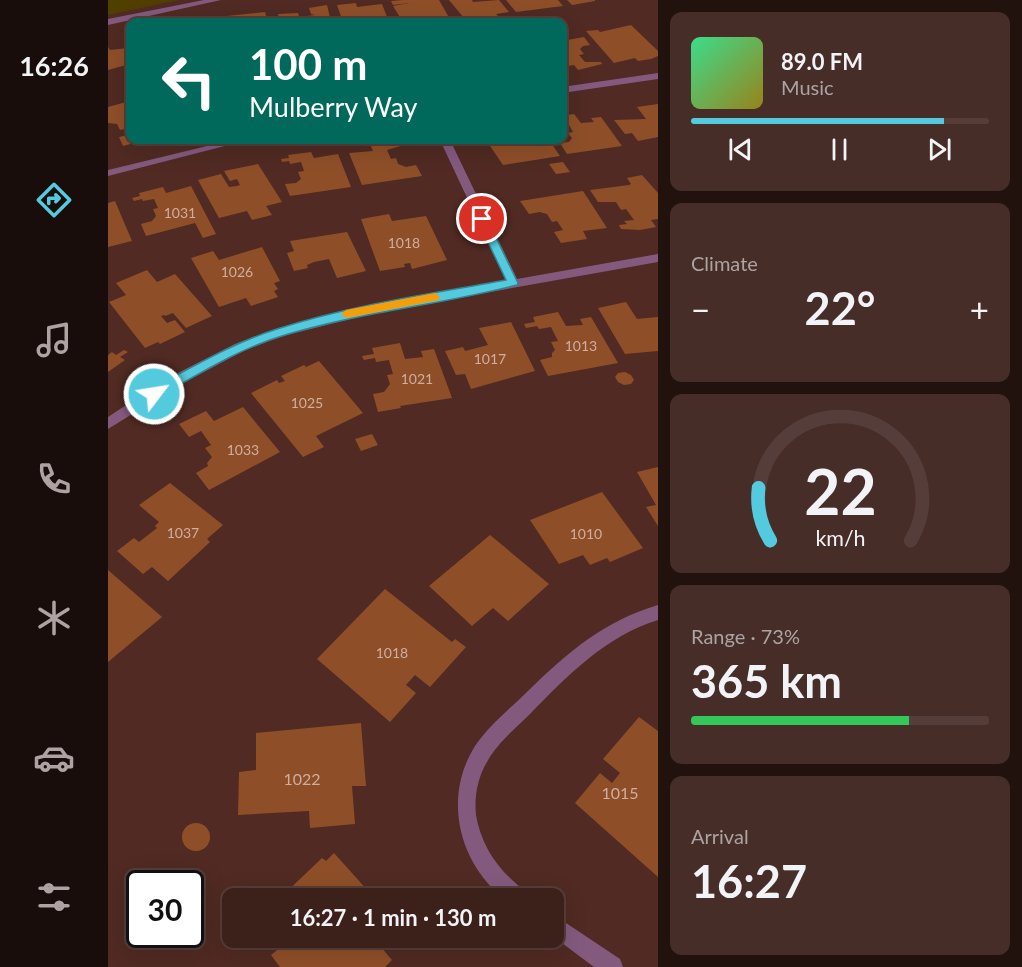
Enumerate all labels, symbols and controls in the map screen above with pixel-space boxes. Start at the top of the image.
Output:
text: 100 m [249,39,367,89]
icon: left [150,42,228,120]
text: 89.0 FM [781,48,863,75]
text: 16:26 [19,49,89,82]
text: Music [781,75,834,99]
text: Mulberry Way [249,90,418,123]
icon: previous [724,133,757,166]
icon: pause [823,133,856,166]
icon: next [923,133,956,166]
icon: directions [33,179,75,221]
pin [456,193,507,244]
icon: arrive [465,202,498,235]
house number: 1031 [164,204,196,221]
house number: 1018 [388,234,420,251]
text: Climate [691,251,758,275]
house number: 1026 [221,263,253,280]
text: 22° [805,281,875,335]
text: − [691,289,710,329]
text: + [970,289,989,329]
icon: music [33,319,75,361]
house number: 1013 [565,337,597,354]
house number: 1017 [474,350,506,367]
position arrow [122,362,186,426]
house number: 1021 [401,370,433,387]
house number: 1025 [291,394,323,411]
house number: 1033 [227,441,259,458]
text: 22 [804,453,876,528]
icon: phone [33,458,75,500]
house number: 1037 [167,524,199,541]
house number: 1010 [570,525,602,542]
text: km/h [815,525,865,551]
icon: climate [33,597,75,639]
text: Range · 73% [691,624,800,648]
house number: 1018 [376,644,408,661]
text: 365 km [691,654,842,708]
icon: car [33,737,75,779]
house number: 1022 [283,769,321,788]
house number: 1015 [601,783,639,802]
text: Arrival [691,824,749,848]
text: 16:27 [691,854,807,908]
speed limit sign: 30 [126,870,204,948]
icon: filters [33,876,75,918]
text: 16:27 · 1 min · 130 m [290,904,496,931]

